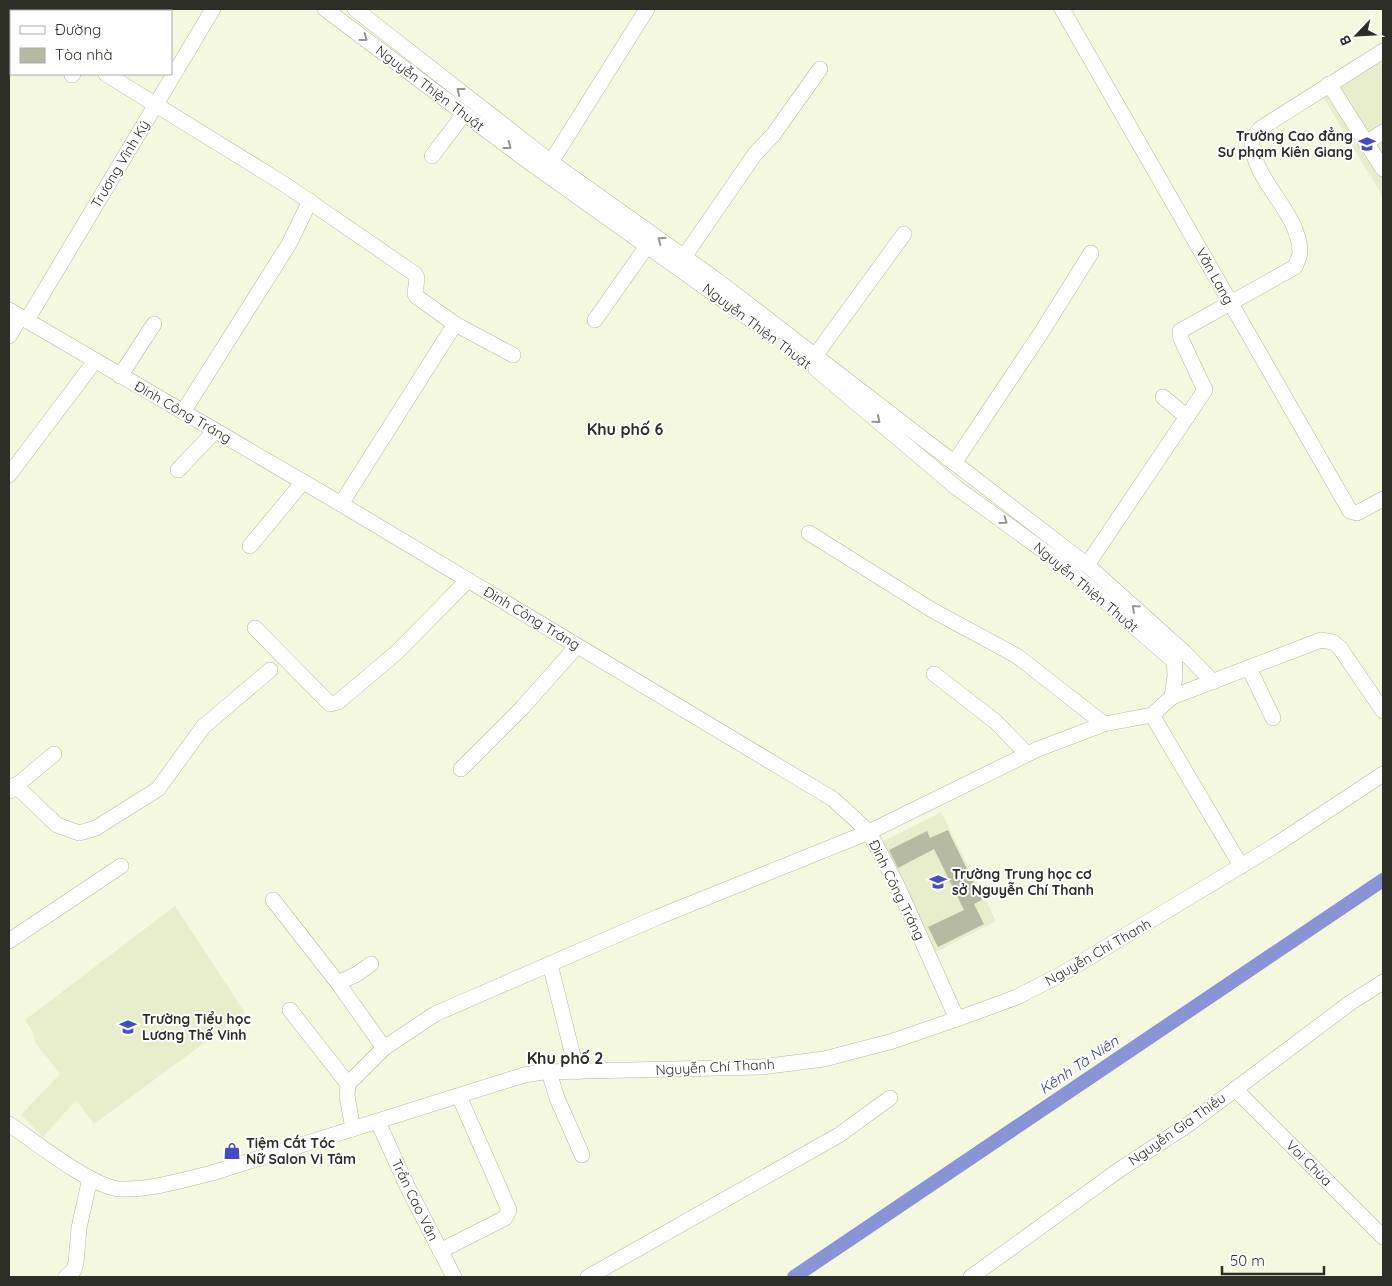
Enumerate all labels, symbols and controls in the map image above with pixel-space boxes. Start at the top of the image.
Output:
legend [10,10,172,75]
north arrow [1332,10,1382,60]
text: Đường [55,20,101,39]
one-way arrow [358,32,368,41]
text: B [1335,33,1355,48]
street label: Nguyễn Thiện Thuật [372,41,488,135]
text: Tòa nhà [55,45,113,64]
one-way arrow [457,88,466,97]
street label: Trương Vĩnh Ký [87,117,153,211]
place label: Trường Cao đẳng Sư phạm Kiên Giang [1218,127,1353,161]
school or university icon: Trường Cao đẳng Sư phạm Kiên Giang [1357,134,1377,154]
one-way arrow [502,140,512,149]
one-way arrow [657,237,667,246]
street label: Văn Lang [1192,244,1238,308]
street label: Nguyễn Thiện Thuật [699,279,815,373]
street label: Đinh Công Tráng [131,377,235,447]
one-way arrow [871,414,880,423]
district label: Khu phố 6 [587,419,663,439]
one-way arrow [998,515,1008,524]
street label: Nguyễn Thiện Thuật [1030,538,1142,636]
street label: Đinh Công Tráng [481,582,583,654]
one-way arrow [1131,605,1140,614]
street label: Đinh Công Tráng [865,837,929,943]
place label: Trường Trung học cơ sở Nguyễn Chí Thanh [952,865,1094,899]
school or university icon: Trường Trung học cơ sở Nguyễn Chí Thanh [928,872,948,892]
street label: Nguyễn Chí Thanh [1042,914,1154,990]
place label: Trường Tiểu học Lương Thế Vinh [142,1010,251,1044]
school or university icon: Trường Tiểu học Lương Thế Vinh [118,1017,138,1037]
water label: Kênh Tà Niên [1035,1031,1122,1098]
district label: Khu phố 2 [527,1048,603,1068]
street label: Nguyễn Chí Thanh [655,1055,775,1079]
street label: Nguyễn Gia Thiều [1125,1089,1229,1169]
place label: Tiệm Cắt Tóc Nữ Salon Vi Tâm [246,1134,356,1168]
street label: Voi Chùa [1282,1136,1336,1190]
shop icon: Tiệm Cắt Tóc Nữ Salon Vi Tâm [222,1141,242,1161]
street label: Trần Cao Vân [387,1156,443,1244]
scale bar [1222,1244,1324,1276]
text: 50 m [1230,1251,1265,1270]

